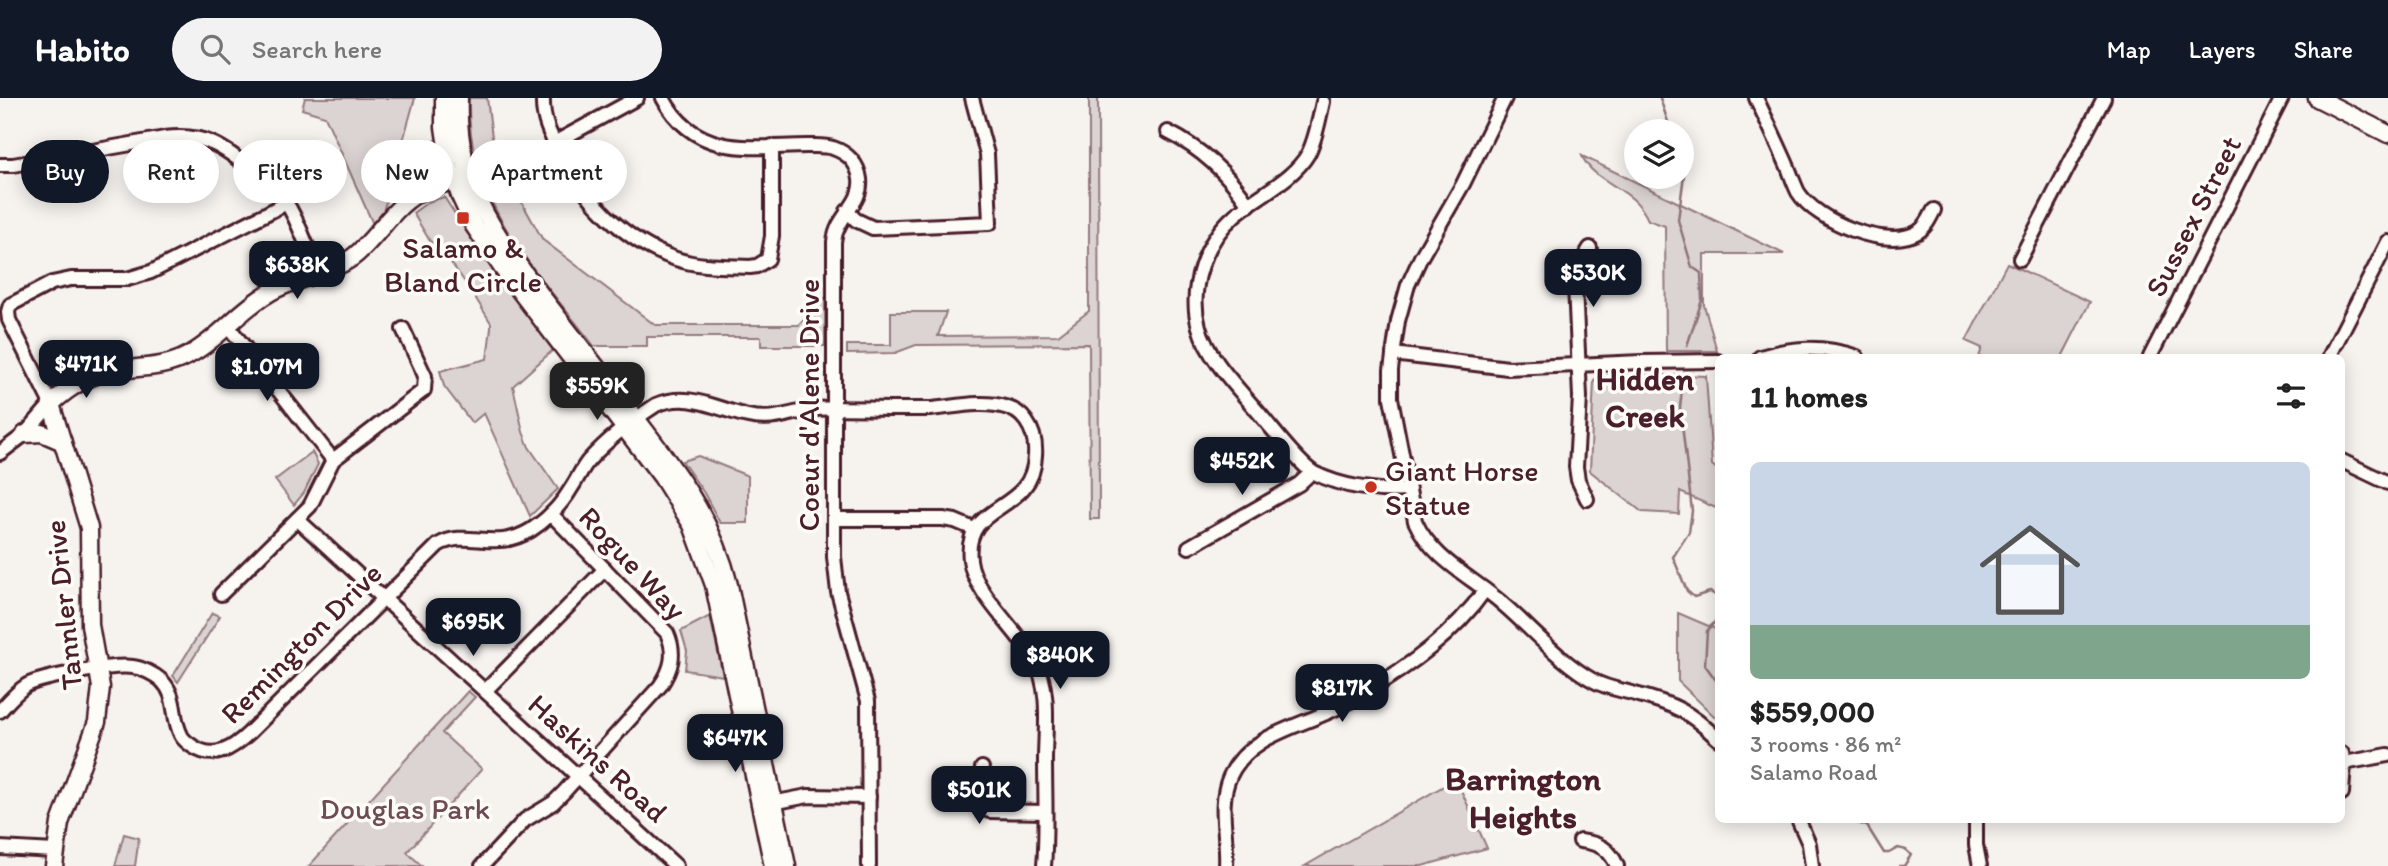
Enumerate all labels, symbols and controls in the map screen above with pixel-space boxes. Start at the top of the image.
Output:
search box [172,18,662,81]
text: Habito [35,30,130,69]
icon: search [196,30,234,68]
text: Search here [252,33,382,65]
text: Map [2107,35,2151,64]
text: Layers [2189,35,2256,64]
text: Share [2294,35,2353,64]
map controls [1624,119,1694,189]
button: layers [1624,119,1694,189]
street label: Sussex Street [2137,129,2249,303]
chip: Buy [21,140,109,203]
chip: Rent [123,140,219,203]
chip: Filters [233,140,347,203]
chip: New [361,140,453,203]
chip: Apartment [467,140,627,203]
marker: Salamo & Bland Circle [455,210,471,226]
place label: Salamo & Bland Circle [384,229,542,300]
pin: $638K [248,242,346,301]
text: $638K [265,250,329,278]
pin: $530K [1544,250,1642,309]
text: $530K [1560,258,1626,286]
street label: Coeur d'Alene Drive [790,279,827,531]
pin: $471K [37,341,135,400]
pin: $1.07M [210,344,324,403]
text: $471K [55,349,117,377]
text: $1.07M [231,352,303,380]
district label: Hidden Creek [1596,360,1695,435]
pin: $559K [548,362,646,422]
text: $559K [566,371,628,399]
icon: filters [2272,377,2310,415]
text: 11 homes [1750,378,1868,415]
pin: $452K [1193,438,1291,497]
text: $452K [1210,446,1274,474]
place label: Giant Horse Statue [1385,452,1539,523]
marker: Giant Horse Statue [1363,479,1379,495]
street label: Rogue Way [571,499,695,627]
icon: home [1967,507,2093,633]
street label: Tannler Drive [36,518,90,692]
street label: Remington Drive [212,554,390,732]
pin: $695K [424,598,522,658]
text: $695K [442,607,504,635]
pin: $840K [1011,632,1109,691]
text: $840K [1027,640,1093,668]
pin: $817K [1293,664,1391,724]
text: $817K [1311,673,1373,701]
street label: Haskins Road [521,686,675,830]
text: $559,000 [1750,693,1875,730]
pin: $647K [686,714,784,774]
text: $647K [703,723,767,751]
text: 3 rooms · 86 m² [1750,730,1902,758]
text: Salamo Road [1750,758,1877,786]
district label: Barrington Heights [1445,759,1601,836]
pin: $501K [930,766,1028,826]
text: $501K [947,775,1011,803]
park label: Douglas Park [320,790,490,827]

